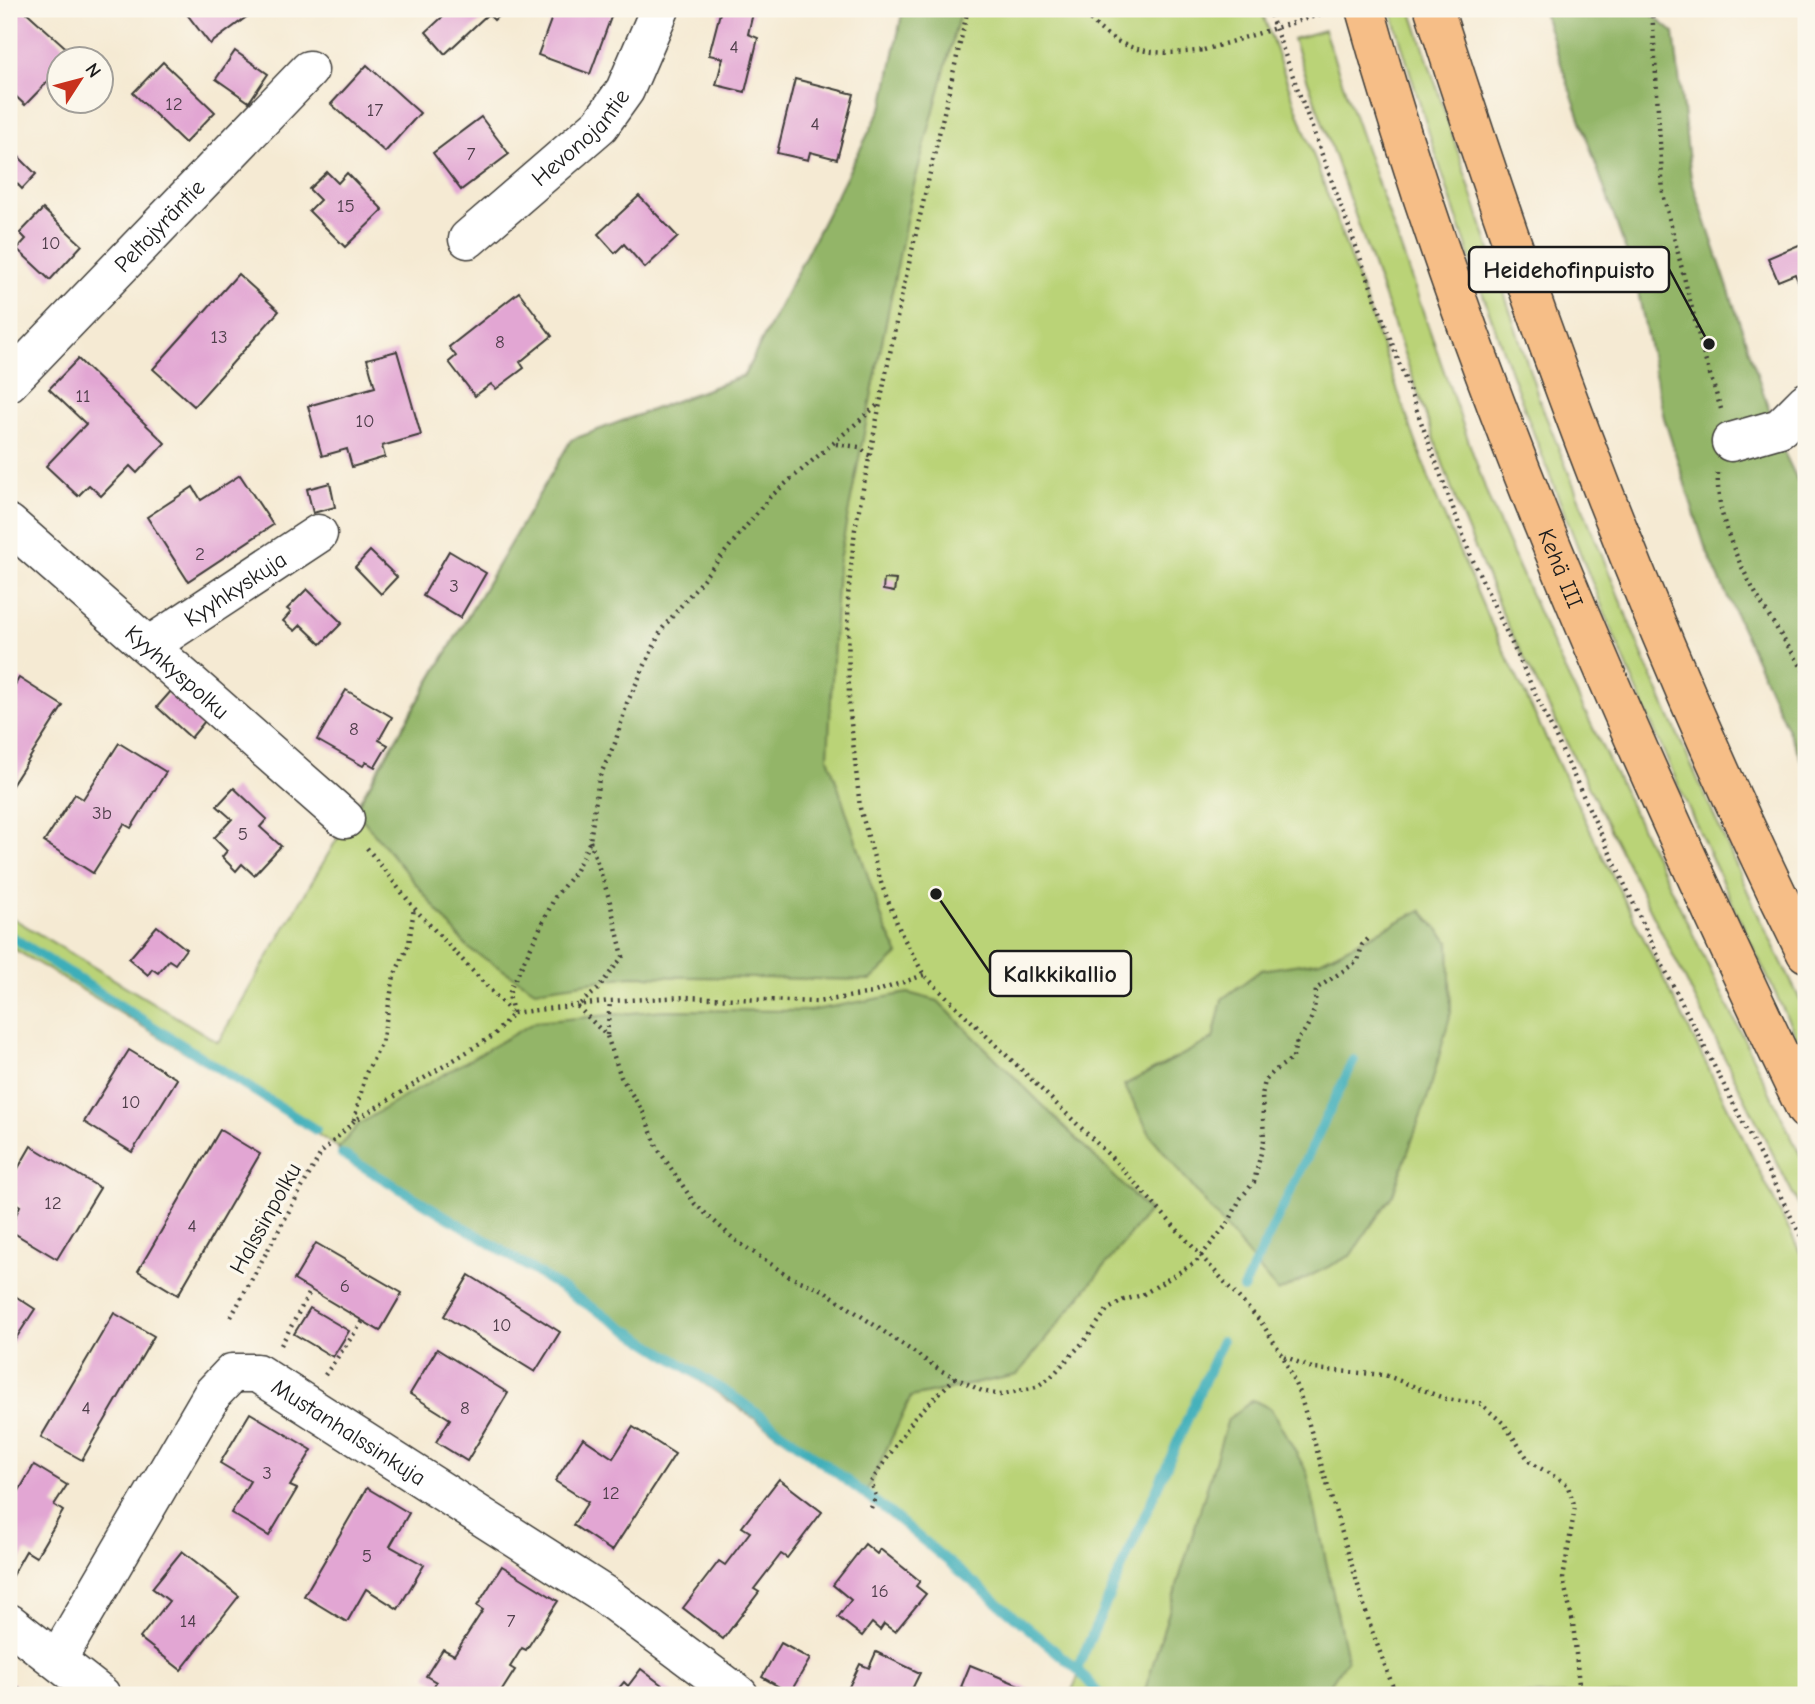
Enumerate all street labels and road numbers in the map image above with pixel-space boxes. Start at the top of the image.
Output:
street label: Hevonojantie [526,84,635,192]
street label: Peltojyräntie [109,174,211,278]
street label: Kehä III [1532,525,1589,612]
street label: Kyyhkyskuja [179,546,292,633]
street label: Kyyhkyspolku [120,619,234,725]
street label: Halssinpolku [224,1158,307,1279]
street label: Mustanhalssinkuja [267,1373,431,1491]

